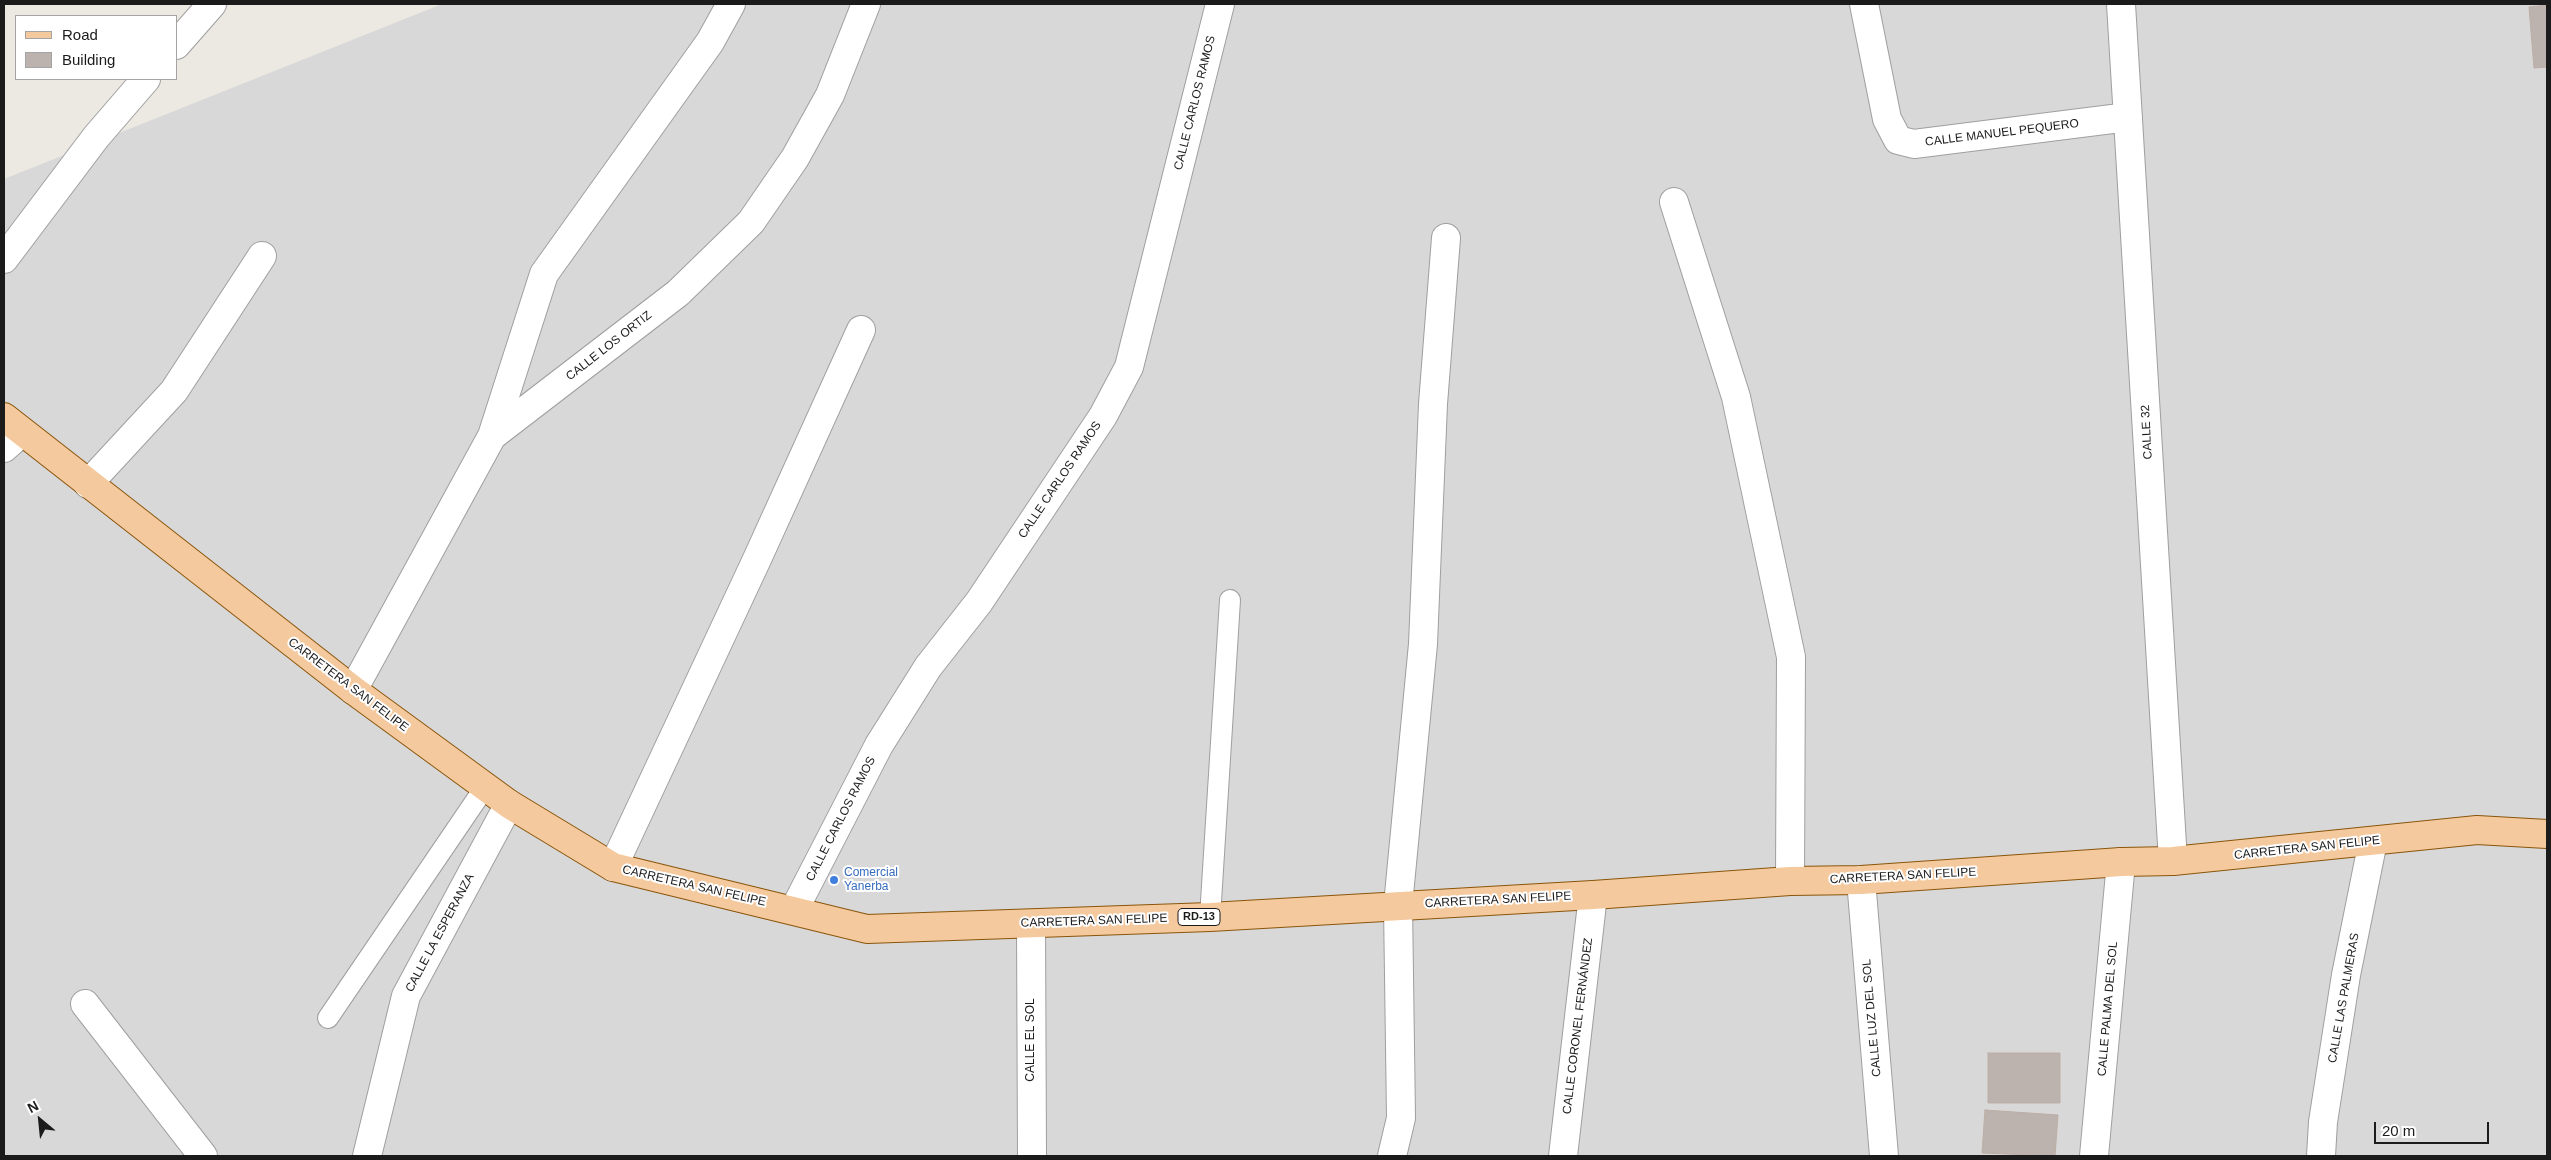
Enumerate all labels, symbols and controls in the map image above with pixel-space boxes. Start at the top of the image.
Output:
legend [15,15,178,80]
text: Road [62,26,98,43]
street label: CALLE CARLOS RAMOS [1171,34,1219,172]
text: Building [62,51,115,68]
street label: CALLE MANUEL PEQUERO [1924,116,2080,150]
street label: CALLE LOS ORTIZ [563,308,655,384]
street label: CALLE 32 [2138,404,2156,460]
street label: CALLE CARLOS RAMOS [1015,419,1105,541]
street label: CARRETERA SAN FELIPE [285,635,411,735]
street label: CALLE CARLOS RAMOS [803,754,879,884]
street label: CARRETERA SAN FELIPE [2233,833,2381,863]
street label: CARRETERA SAN FELIPE [621,862,767,910]
street label: CARRETERA SAN FELIPE [1829,865,1977,887]
place label: Comercial Yanerba [844,866,898,894]
street label: CALLE LA ESPERANZA [403,871,477,995]
marker: Comercial Yanerba [828,874,840,886]
street label: CARRETERA SAN FELIPE [1424,889,1572,911]
road number: RD-13 [1178,909,1220,926]
street label: CARRETERA SAN FELIPE [1020,911,1168,931]
street label: CALLE LAS PALMERAS [2325,932,2363,1064]
street label: CALLE CORONEL FERNÁNDEZ [1560,937,1596,1115]
street label: CALLE PALMA DEL SOL [2095,941,2121,1077]
street label: CALLE LUZ DEL SOL [1860,959,1884,1077]
street label: CALLE EL SOL [1024,998,1038,1082]
north arrow [15,1095,65,1145]
text: N [25,1097,41,1116]
scale bar [2376,1112,2491,1144]
text: 20 m [2382,1122,2415,1139]

